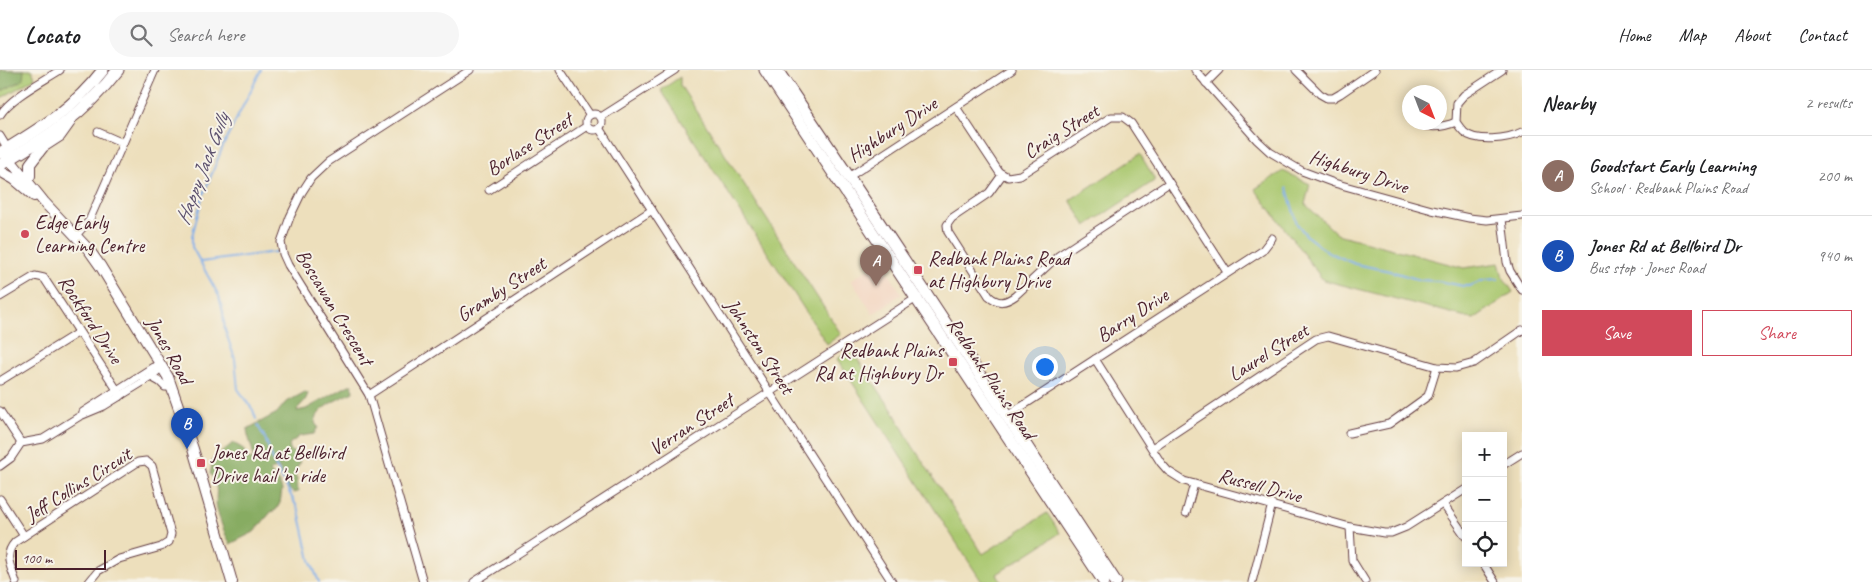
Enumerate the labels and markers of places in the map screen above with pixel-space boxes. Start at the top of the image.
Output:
place label: Edge Early Learning Centre [35,210,146,258]
marker: Edge Early Learning Centre [19,228,31,240]
pin: A [860,245,892,286]
place label: Redbank Plains Road at Highbury Drive [928,246,1073,294]
marker: Redbank Plains Road at Highbury Drive [912,264,924,276]
place label: Redbank Plains Rd at Highbury Dr [814,338,945,386]
marker: Redbank Plains Rd at Highbury Dr [947,356,959,368]
pin: B [171,408,203,449]
place label: Jones Rd at Bellbird Drive hail 'n' ride [210,440,348,488]
marker: Jones Rd at Bellbird Drive hail 'n' ride [195,457,207,469]

